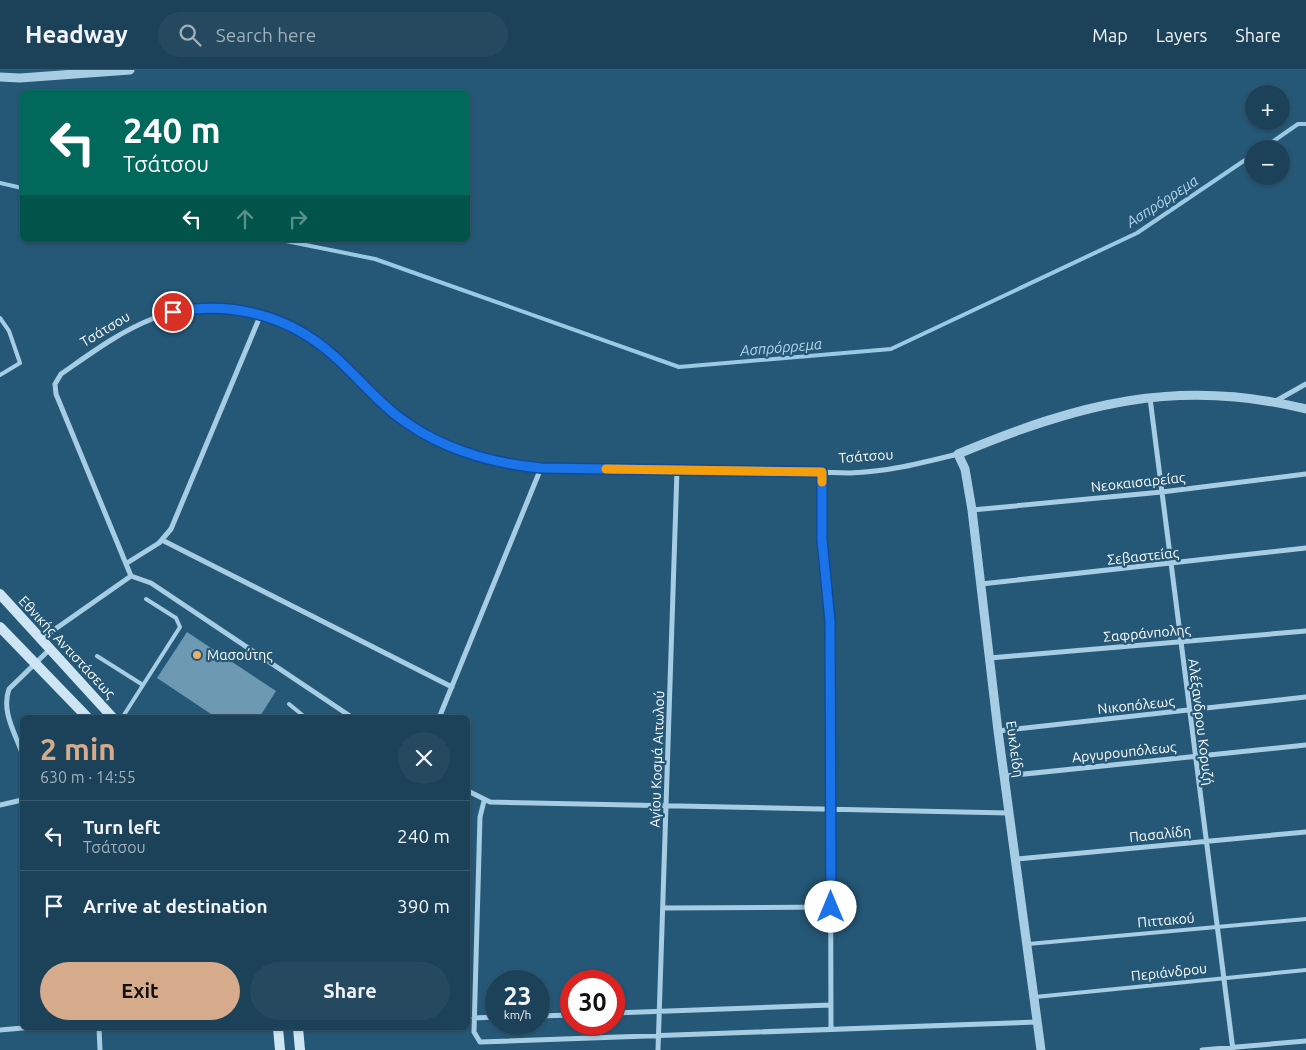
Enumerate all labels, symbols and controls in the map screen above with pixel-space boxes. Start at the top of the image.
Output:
search box [158,12,508,57]
text: Headway [25,21,128,48]
icon: search [176,21,204,49]
text: Search here [216,24,316,46]
text: Map [1092,25,1128,45]
text: Layers [1156,25,1207,45]
text: Share [1235,25,1281,45]
map controls [1245,85,1290,185]
button: + [1245,85,1290,130]
icon: left [40,110,105,175]
text: 240 m [123,110,221,150]
button: − [1245,140,1290,185]
text: Τσάτσου [123,151,209,176]
water label: Ασπρόρρεμα [1122,171,1201,231]
icon: left [178,205,206,233]
icon: ahead [231,205,259,233]
icon: right [284,205,312,233]
pin [152,291,194,333]
icon: arrive [159,298,187,326]
street label: Τσάτσου [77,308,133,350]
water label: Ασπρόρρεμα [738,335,823,359]
street label: Τσάτσου [838,446,894,466]
street label: Νεοκαισαρείας [1090,469,1187,495]
street label: Σεβαστείας [1106,544,1180,568]
street label: Εθνικής Αντιστάσεως [16,593,119,702]
street label: Σαφράνπολης [1103,621,1192,645]
place label: Μασούτης [207,647,273,663]
marker: Μασούτης [191,649,203,661]
street label: Αλέξανδρου Κορυζή [1185,658,1217,786]
street label: Αγίου Κοσμά Αιτωλού [647,690,667,828]
street label: Νικοπόλεως [1097,693,1176,717]
street label: Ευκλείδη [1003,720,1027,778]
text: 2 min [40,732,116,766]
button: close [398,732,450,784]
street label: Αργυρουπόλεως [1071,739,1178,765]
text: 630 m · 14:55 [40,768,136,786]
text: Turn left [83,816,161,838]
icon: left [40,822,68,850]
street label: Πασαλίδη [1128,823,1192,845]
text: 240 m [397,825,450,847]
text: Τσάτσου [83,838,146,856]
position arrow [804,880,856,932]
icon: arrive [40,892,68,920]
text: Arrive at destination [83,895,268,917]
text: 390 m [397,895,450,917]
street label: Πιττακού [1137,910,1195,930]
street label: Περιάνδρου [1130,960,1208,984]
button: Exit [40,962,240,1020]
button: Share [250,962,450,1020]
speed limit sign: 30 [560,970,625,1035]
text: 23 [503,982,532,1010]
text: km/h [504,1008,531,1021]

